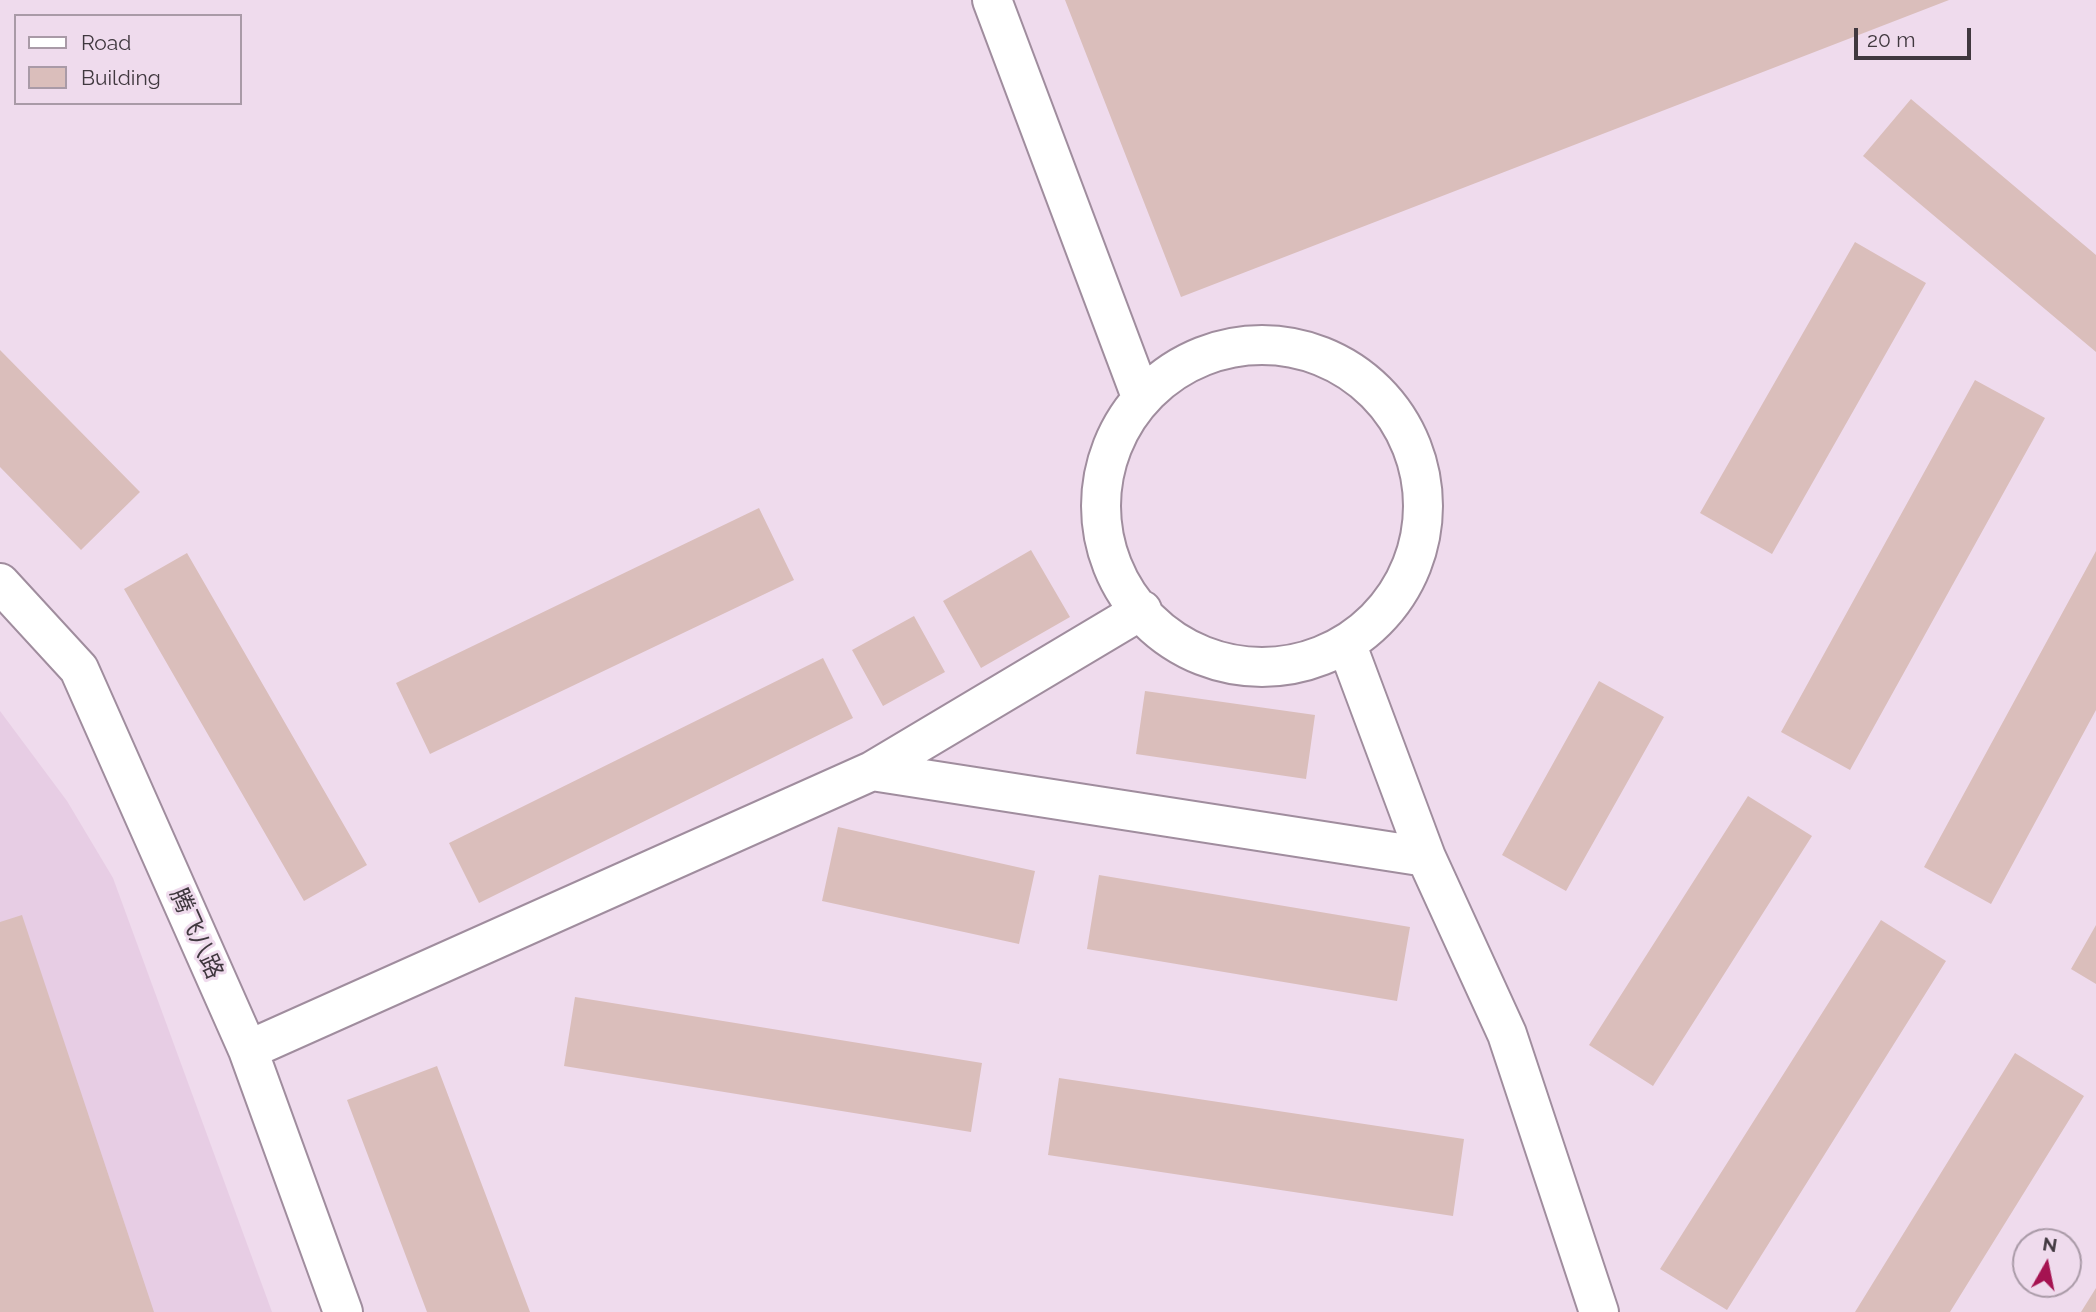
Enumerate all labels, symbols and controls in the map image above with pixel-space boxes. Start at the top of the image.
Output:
legend [14,14,242,105]
scale bar [1858,14,1975,58]
text: 20 m [1867,27,1915,52]
text: Road [81,30,131,55]
text: Building [81,65,161,90]
street label: 腾飞八路 [163,884,229,984]
north arrow [2012,1228,2082,1298]
text: N [2041,1232,2059,1256]

